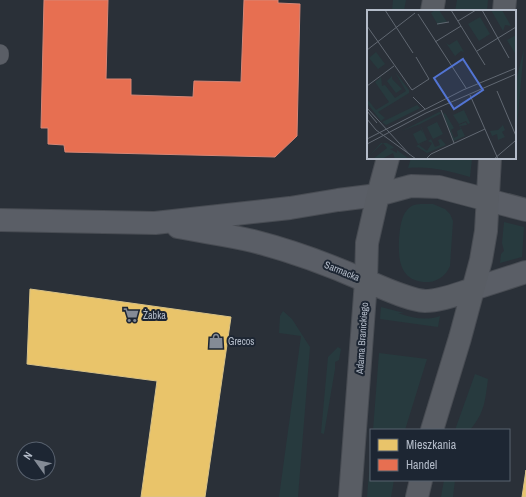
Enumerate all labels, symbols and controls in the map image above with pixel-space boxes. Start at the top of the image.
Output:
inset map [367,10,516,159]
street label: Sarmacka [322,258,362,284]
street label: Adama Branickiego [353,301,371,375]
supermarket icon: Żabka [122,306,140,324]
place label: Żabka [143,309,166,322]
shop icon: Grecos [207,332,225,350]
place label: Grecos [228,335,254,348]
legend [370,429,510,481]
text: Mieszkania [406,437,457,453]
north arrow [16,441,56,481]
text: N [20,449,35,462]
text: Handel [406,457,437,473]

